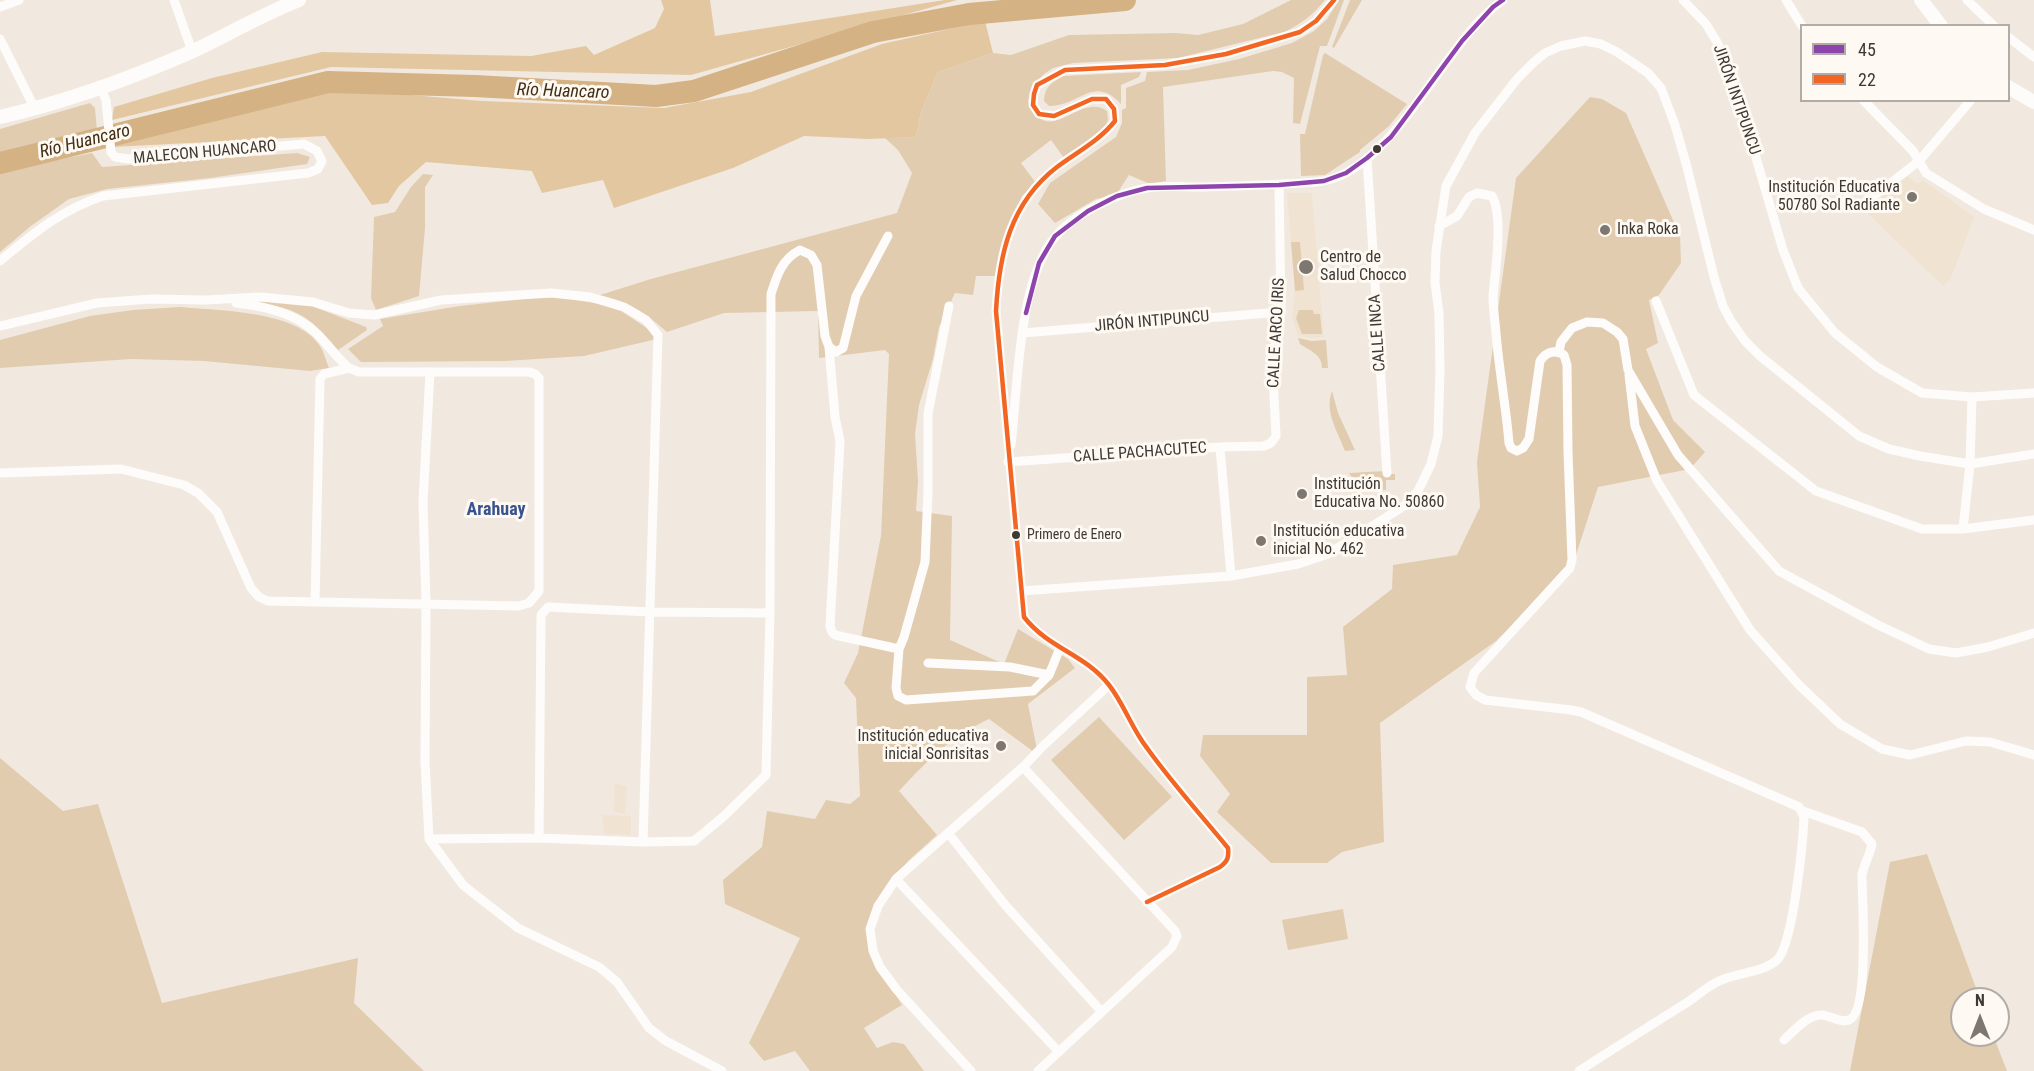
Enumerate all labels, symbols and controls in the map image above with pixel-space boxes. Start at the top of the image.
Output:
legend [1800,24,2010,102]
text: 45 [1858,39,1876,60]
street label: JIRÓN INTIPUNCU [1708,42,1764,158]
text: 22 [1858,69,1876,90]
water label: Río Huancaro [516,80,610,104]
water label: Río Huancaro [37,120,133,164]
street label: MALECON HUANCARO [133,137,277,169]
unlabelled marker [1371,143,1383,155]
place label: Institución Educativa 50780 Sol Radiante [1768,178,1900,216]
marker: Institución Educativa 50780 Sol Radiante [1905,190,1919,204]
place label: Inka Roka [1617,220,1679,240]
marker: Inka Roka [1598,223,1612,237]
place label: Centro de Salud Chocco [1320,248,1407,286]
marker: Centro de Salud Chocco [1297,258,1315,276]
street label: CALLE ARCO IRIS [1265,278,1289,388]
street label: CALLE INCA [1366,294,1390,372]
street label: JIRÓN INTIPUNCU [1094,307,1210,337]
street label: CALLE PACHACUTEC [1073,439,1207,467]
place label: Institución Educativa No. 50860 [1314,475,1444,513]
marker: Institución Educativa No. 50860 [1295,487,1309,501]
district label: Arahuay [467,499,525,521]
place label: Institución educativa inicial No. 462 [1273,522,1404,560]
place label: Primero de Enero [1027,527,1122,543]
marker: Primero de Enero [1010,529,1022,541]
marker: Institución educativa inicial No. 462 [1254,534,1268,548]
place label: Institución educativa inicial Sonrisitas [858,727,989,765]
marker: Institución educativa inicial Sonrisitas [994,739,1008,753]
north arrow [1950,987,2010,1047]
text: N [1975,991,1985,1010]

